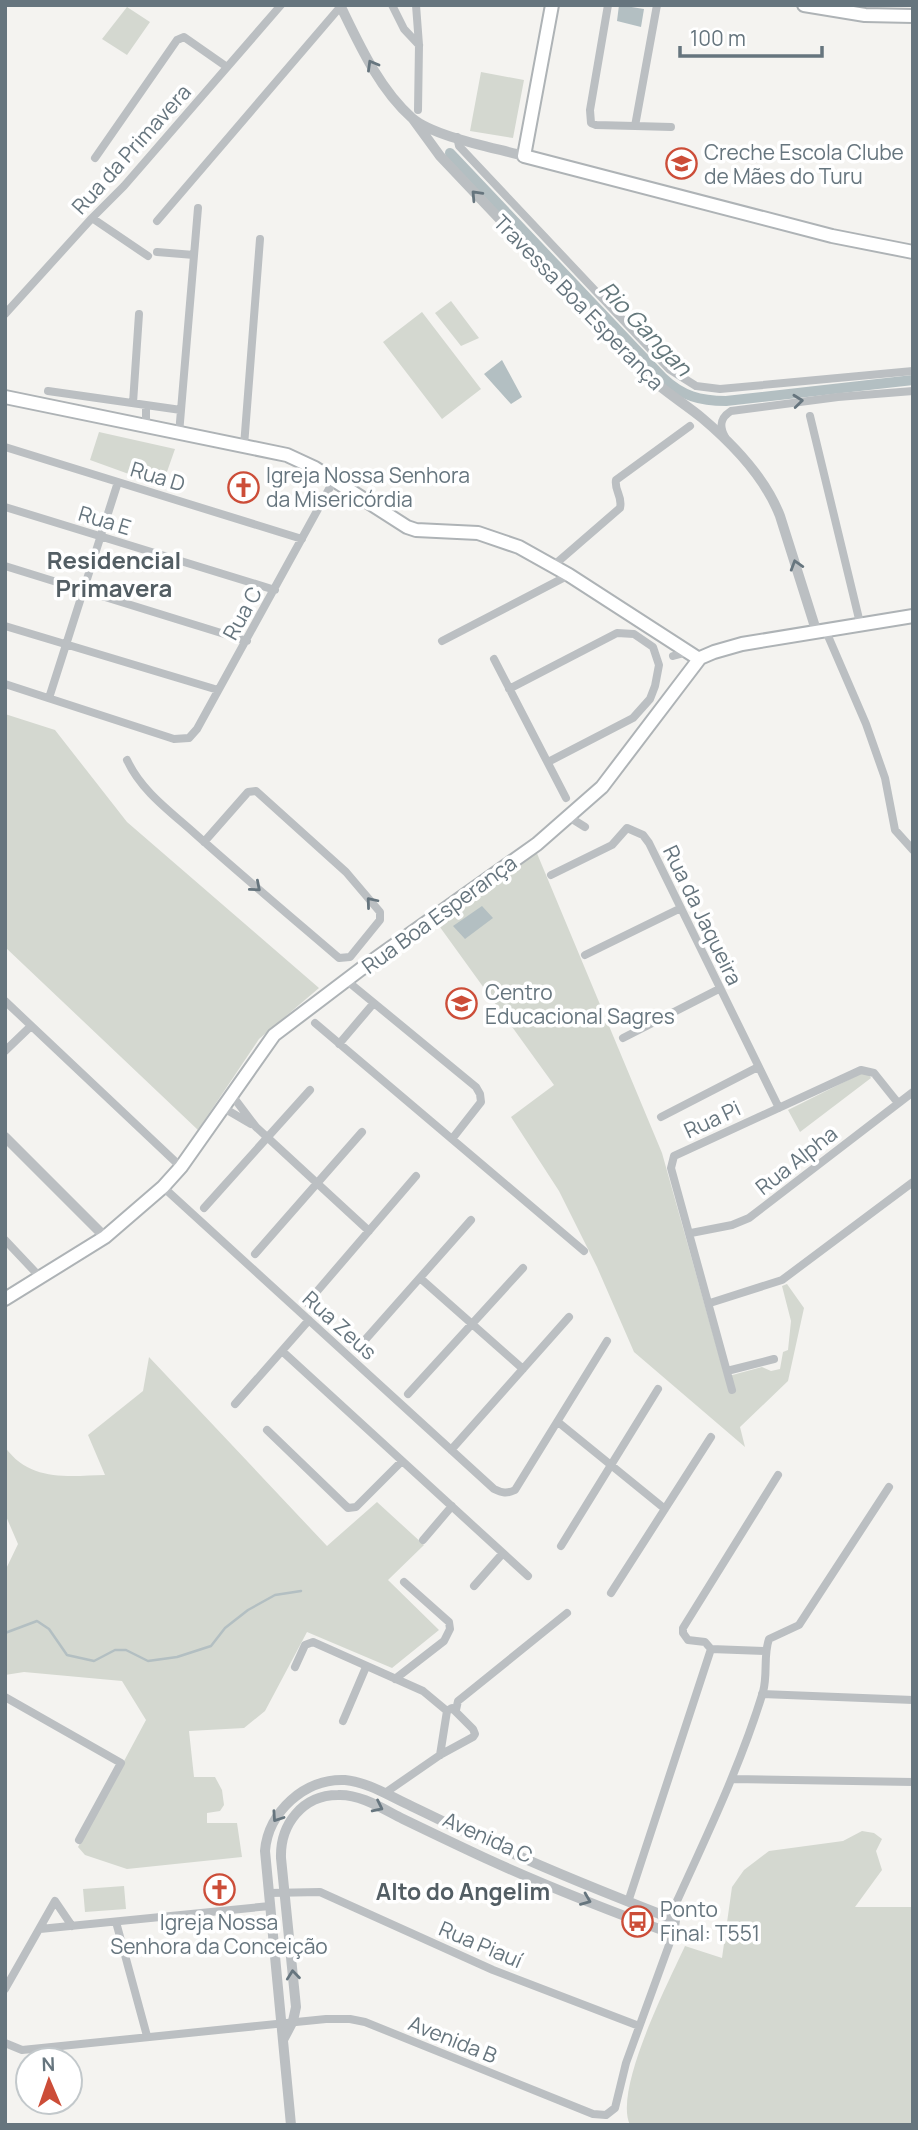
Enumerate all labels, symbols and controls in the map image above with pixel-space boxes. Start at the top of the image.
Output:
scale bar [680,14,822,58]
text: 100 m [690,24,746,52]
one-way arrow [367,60,380,73]
street label: Rua da Primavera [65,78,197,220]
place label: Creche Escola Clube de Mães do Turu [704,138,904,190]
school or university icon: Creche Escola Clube de Mães do Turu [664,147,698,181]
one-way arrow [472,190,484,203]
street label: Travessa Boa Esperança [488,208,670,396]
water label: Rio Gangan [593,273,700,384]
one-way arrow [792,394,804,409]
street label: Rua D [127,454,189,498]
place label: Igreja Nossa Senhora da Misericórdia [266,461,470,513]
church icon: Igreja Nossa Senhora da Misericórdia [226,470,260,504]
street label: Rua E [75,499,135,541]
district label: Residencial Primavera [47,543,181,604]
one-way arrow [789,560,804,572]
street label: Rua C [216,581,268,645]
street label: Rua da Jaqueira [657,840,749,990]
street label: Rua Boa Esperança [356,848,522,980]
one-way arrow [248,879,261,891]
one-way arrow [367,898,380,910]
place label: Centro Educacional Sagres [485,978,675,1030]
school or university icon: Centro Educacional Sagres [445,987,479,1021]
street label: Rua Pi [679,1094,745,1144]
street label: Rua Alpha [749,1119,843,1201]
street label: Rua Zeus [297,1284,383,1366]
one-way arrow [371,1799,383,1813]
street label: Avenida C [439,1805,537,1869]
one-way arrow [273,1809,286,1822]
church icon: Igreja Nossa Senhora da Conceição [202,1873,236,1907]
district label: Alto do Angelim [376,1875,550,1907]
one-way arrow [579,1891,591,1905]
place label: Ponto Final: T551 [660,1895,760,1947]
bus stop icon: Ponto Final: T551 [620,1904,654,1938]
place label: Igreja Nossa Senhora da Conceição [110,1908,328,1960]
street label: Rua Piauí [435,1914,527,1974]
one-way arrow [286,1969,301,1980]
street label: Avenida B [405,2009,502,2069]
north arrow [14,2046,84,2116]
text: N [41,2051,56,2077]

